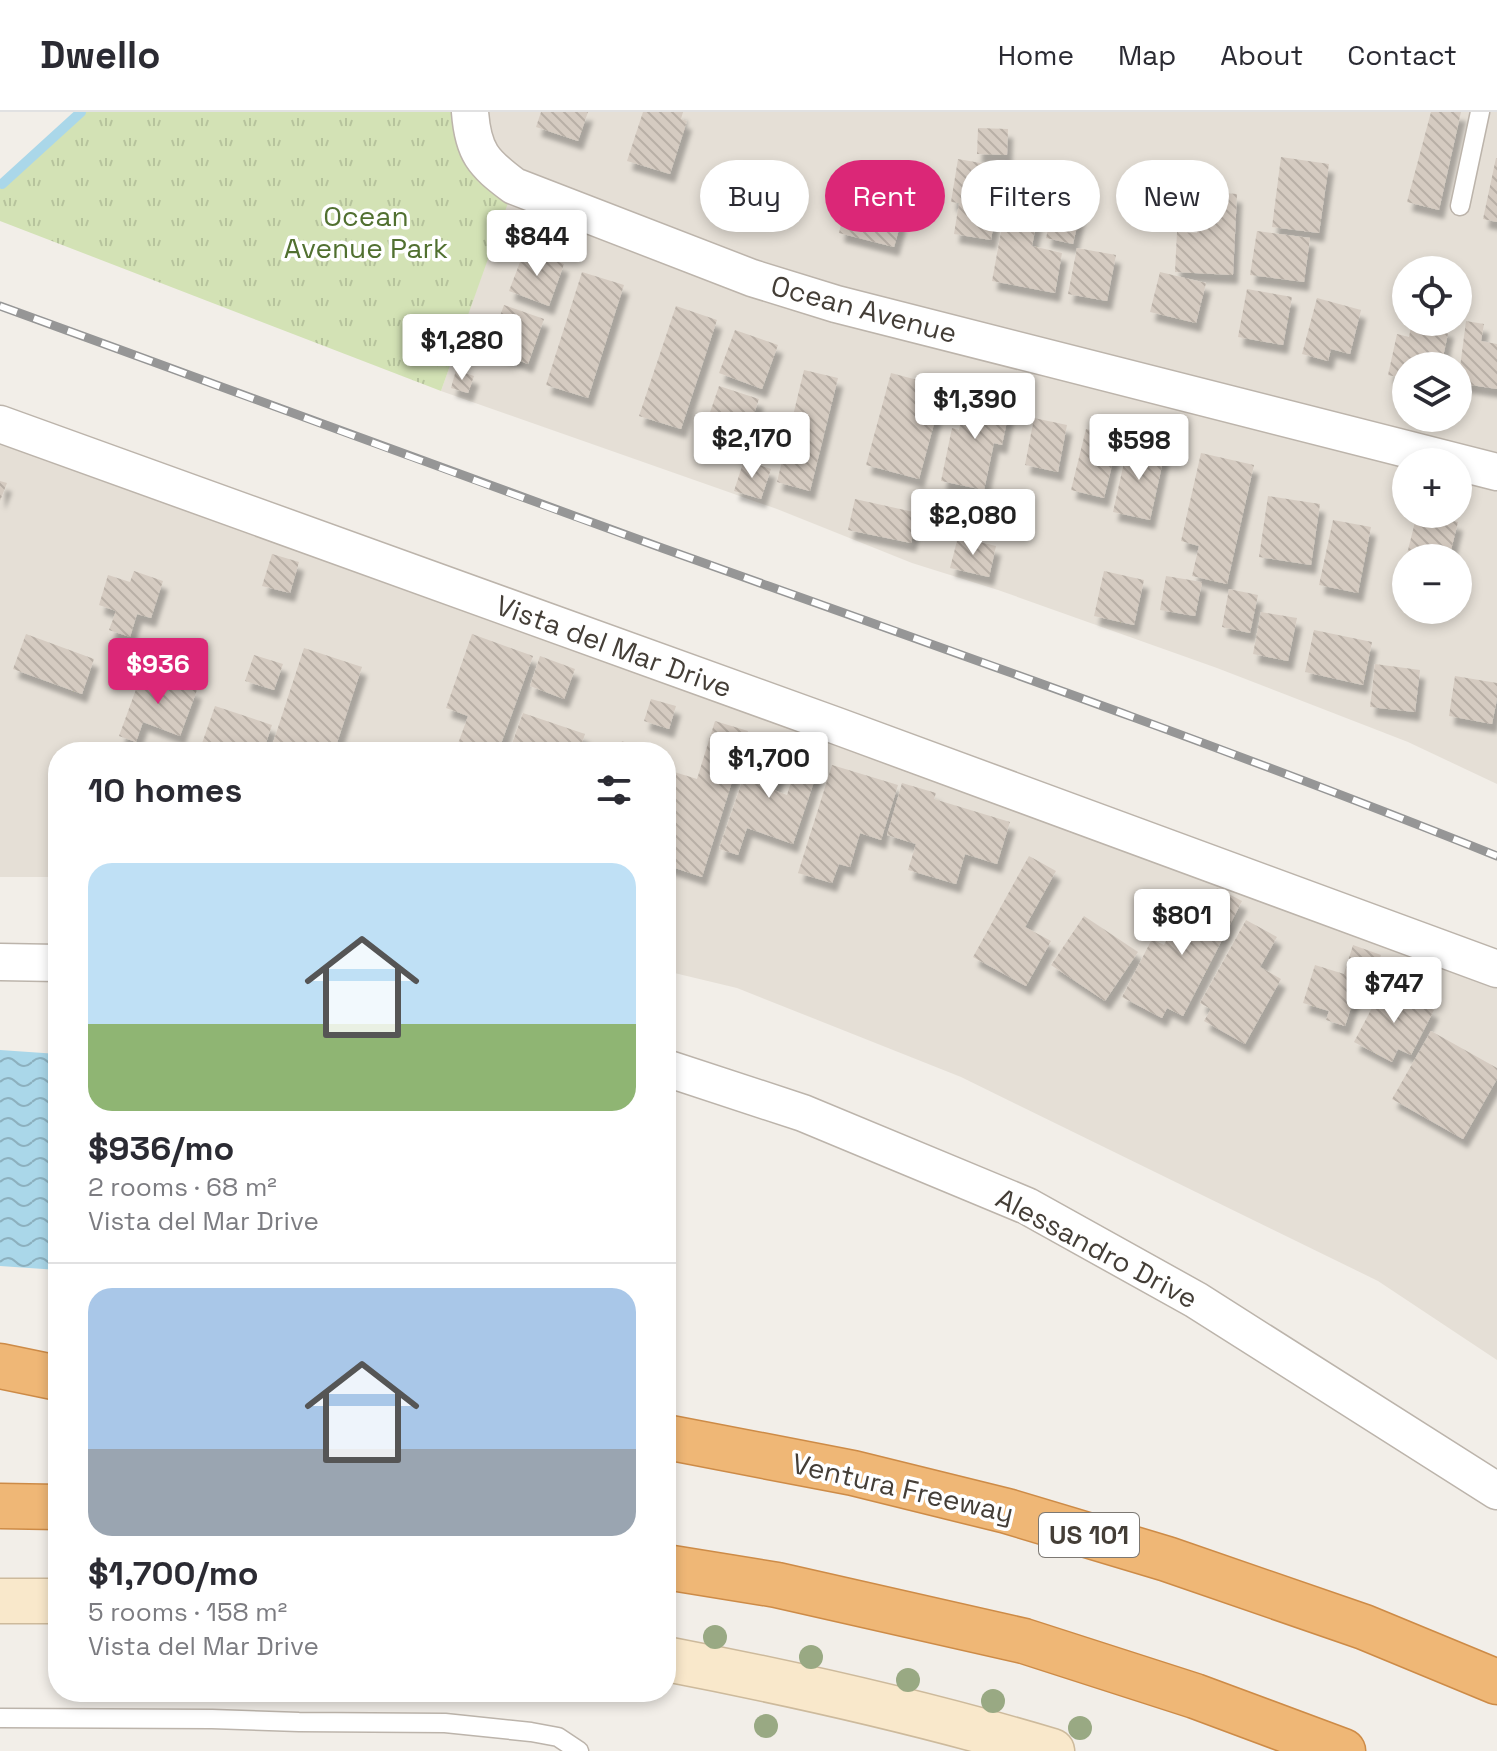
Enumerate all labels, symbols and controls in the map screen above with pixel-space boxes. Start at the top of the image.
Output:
text: Dwello [40,31,160,79]
text: Home [998,37,1074,73]
text: Map [1118,37,1176,73]
text: About [1220,37,1303,73]
text: Contact [1347,37,1457,73]
chip: Buy [700,160,809,232]
chip: Rent [825,160,945,232]
chip: Filters [961,160,1100,232]
chip: New [1116,160,1229,232]
park label: Ocean Avenue Park [284,198,448,266]
pin: $844 [490,210,584,278]
text: $844 [505,219,569,253]
map controls [1392,256,1472,624]
button: locate [1392,256,1472,336]
street label: Ocean Avenue [767,267,961,351]
pin: $1,280 [397,314,527,382]
text: $1,280 [420,323,504,357]
button: layers [1392,352,1472,432]
pin: $1,390 [910,373,1040,441]
text: $1,390 [933,382,1017,416]
pin: $2,170 [687,412,817,480]
pin: $598 [1092,414,1186,482]
text: $2,170 [712,421,792,455]
text: $598 [1107,423,1171,457]
button: + [1392,448,1472,528]
pin: $2,080 [908,489,1038,557]
text: $2,080 [929,498,1017,532]
button: − [1392,544,1472,624]
street label: Vista del Mar Drive [491,587,737,705]
pin: $936 [111,638,205,706]
text: $936 [126,647,190,681]
pin: $1,700 [704,732,834,800]
text: $1,700 [728,741,810,775]
icon: filters [592,768,636,812]
text: 10 homes [88,769,242,812]
pin: $801 [1135,889,1229,957]
text: $801 [1152,898,1212,932]
icon: home [290,915,434,1059]
pin: $747 [1347,957,1441,1025]
text: $747 [1365,966,1423,1000]
text: $936/mo [88,1127,234,1170]
text: 2 rooms · 68 m² [88,1170,277,1204]
street label: Alessandro Drive [990,1180,1204,1316]
text: Vista del Mar Drive [88,1204,319,1238]
icon: home [290,1340,434,1484]
street label: Ventura Freeway [789,1445,1017,1531]
road number: US 101 [1039,1513,1139,1557]
text: $1,700/mo [88,1552,259,1595]
text: 5 rooms · 158 m² [88,1595,287,1629]
text: Vista del Mar Drive [88,1629,319,1663]

